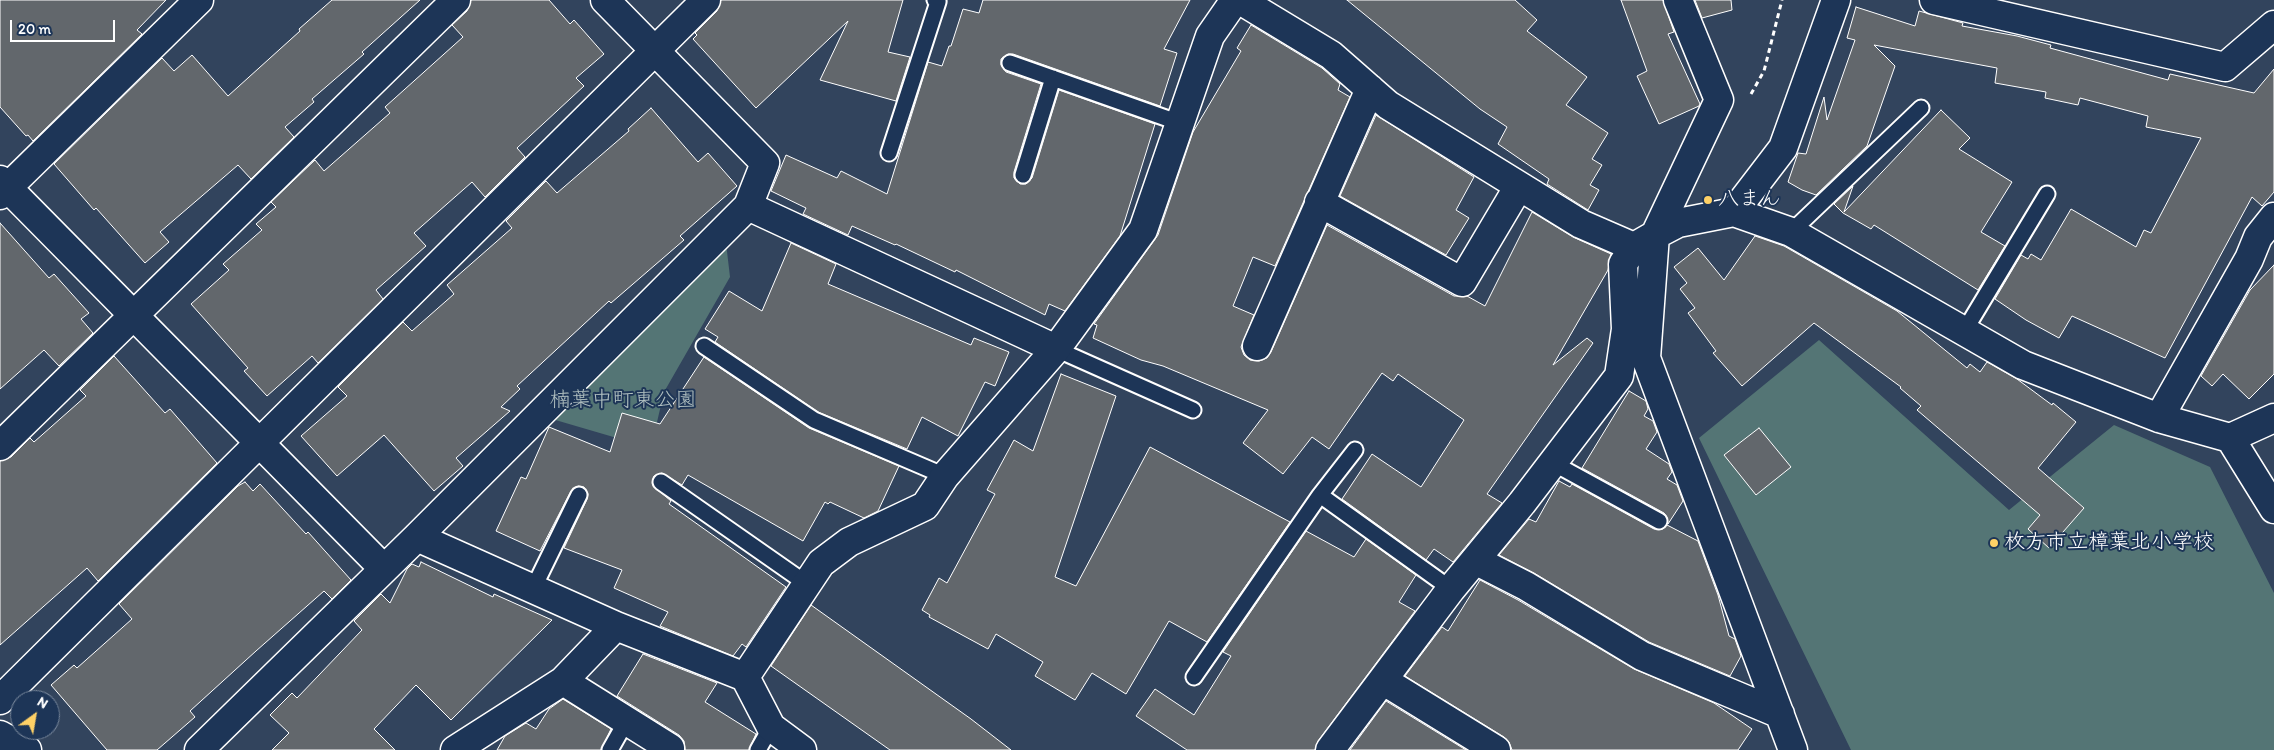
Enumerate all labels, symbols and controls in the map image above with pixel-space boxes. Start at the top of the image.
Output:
scale bar [12,10,118,42]
text: 20 m [18,20,51,38]
place label: 八まん [1718,187,1781,213]
marker: 八まん [1702,194,1714,206]
park label: 楠葉中町東公園 [550,388,696,414]
place label: 枚方市立樟葉北小学校 [2004,530,2214,556]
marker: 枚方市立樟葉北小学校 [1988,537,2000,549]
north arrow [10,690,60,740]
text: N [34,693,51,712]

